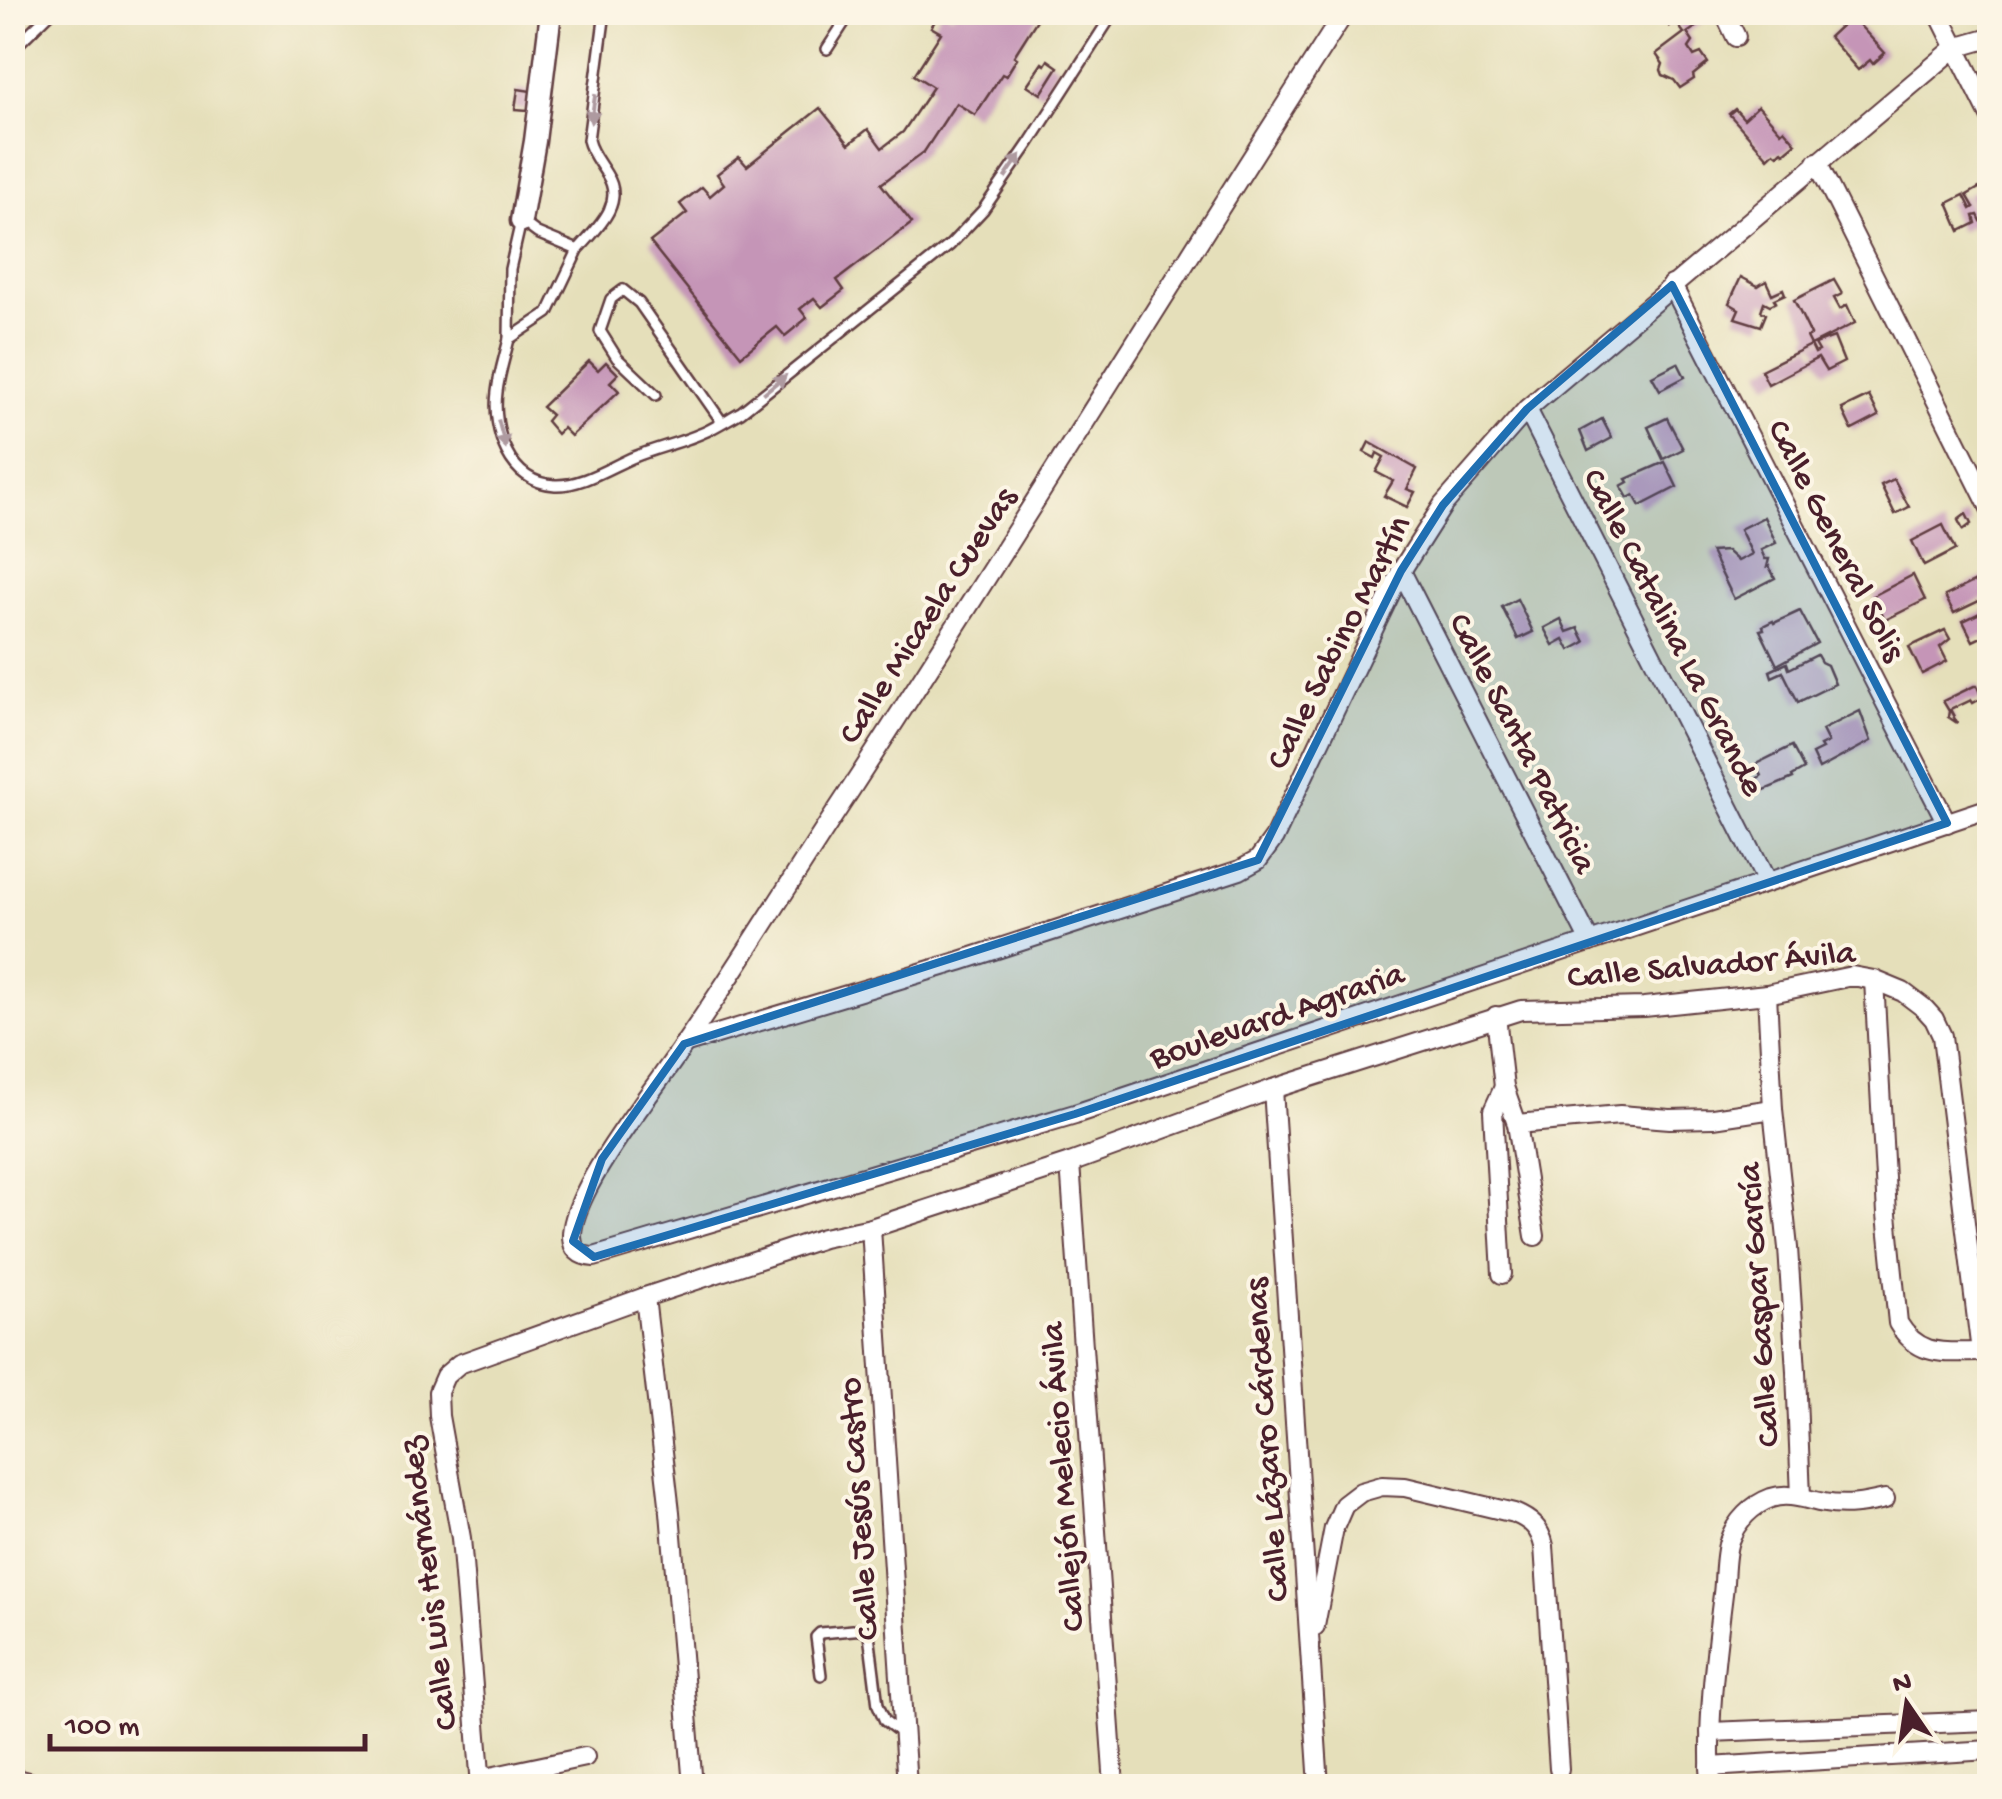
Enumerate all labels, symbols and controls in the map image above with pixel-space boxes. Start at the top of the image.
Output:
one-way arrow [584,94,600,125]
one-way arrow [1003,153,1022,180]
one-way arrow [762,374,788,395]
street label: Calle General Solis [1756,414,1913,670]
one-way arrow [495,419,511,450]
street label: Calle Catalina La Grande [1571,463,1772,805]
street label: Calle Micaela Cuevas [831,480,1029,753]
street label: Calle Sabino Martín [1259,509,1423,777]
street label: Calle Santa Patricia [1437,608,1604,883]
street label: Calle Salvador Ávila [1566,934,1859,1000]
street label: Boulevard Agraria [1144,955,1412,1081]
street label: Calle Gaspar García [1731,1160,1792,1448]
street label: Calle Lázaro Cárdenas [1238,1275,1301,1603]
street label: Callejón Melecio Ávila [1034,1319,1097,1633]
street label: Calle Jesús Castro [832,1376,891,1641]
street label: Calle Luis Hernández [393,1433,470,1732]
north arrow [1857,1654,1957,1754]
text: N [1890,1666,1915,1702]
scale bar [50,1689,365,1751]
text: 100 m [64,1711,140,1746]

